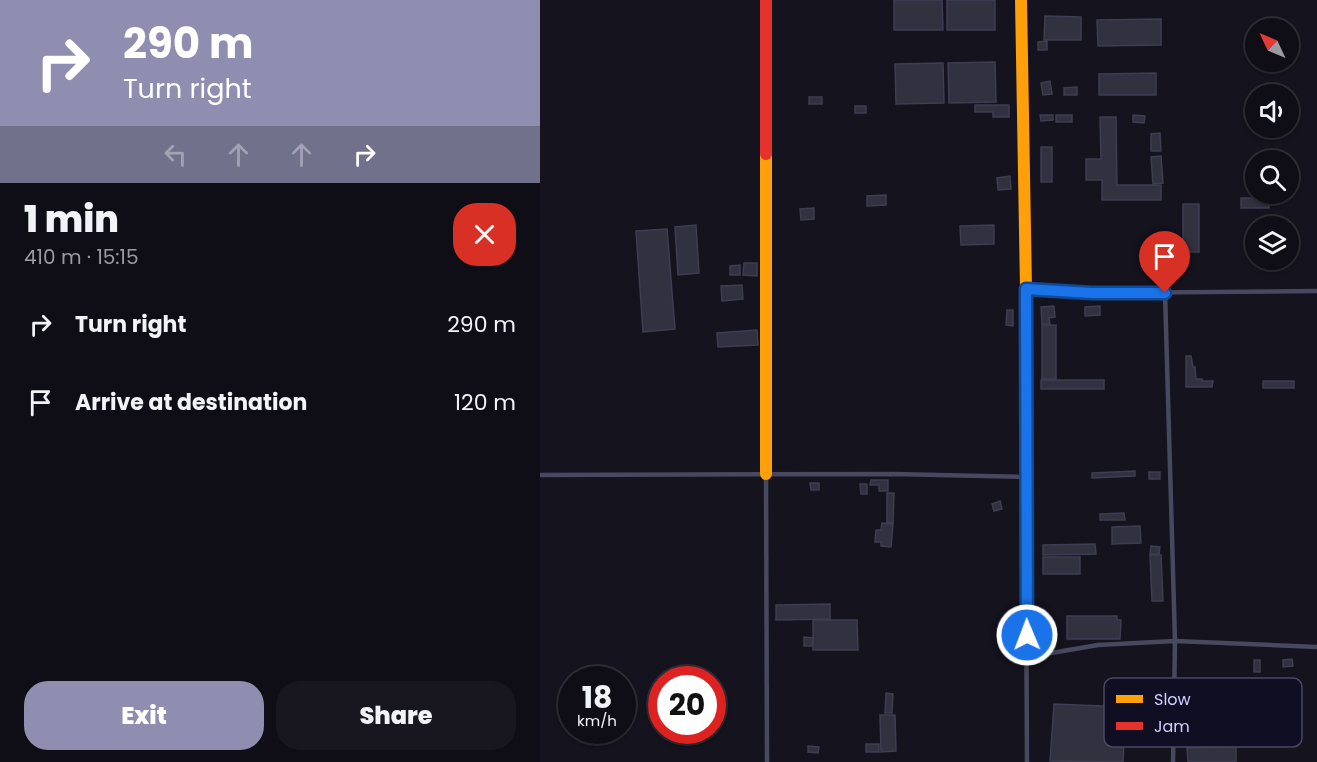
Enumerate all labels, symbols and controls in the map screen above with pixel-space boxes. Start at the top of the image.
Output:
text: 290 m [123,14,254,73]
north arrow [1245,18,1299,72]
map controls [1245,18,1299,270]
icon: right [24,24,102,102]
text: Turn right [123,70,252,107]
button: sound [1245,84,1299,138]
icon: left [159,138,192,171]
icon: ahead [222,138,255,171]
icon: ahead [285,138,318,171]
icon: right [348,138,381,171]
button: search [1245,150,1299,204]
text: 1 min [24,194,119,245]
button: close [453,203,516,266]
button: layers [1245,216,1299,270]
pin [1139,231,1190,293]
icon: arrive [1148,240,1181,273]
text: 410 m · 15:15 [24,243,139,271]
icon: right [24,308,57,341]
text: Turn right [75,309,186,340]
text: 290 m [447,309,516,340]
icon: arrive [24,386,57,419]
text: Arrive at destination [75,387,307,418]
text: 120 m [454,387,516,418]
position arrow [995,603,1059,667]
speed limit sign: 20 [648,666,726,744]
text: 18 [582,676,612,719]
legend [1104,678,1302,747]
button: Exit [24,681,264,750]
button: Share [276,681,516,750]
text: Slow [1154,688,1191,711]
text: km/h [577,710,617,731]
text: Jam [1154,715,1190,738]

